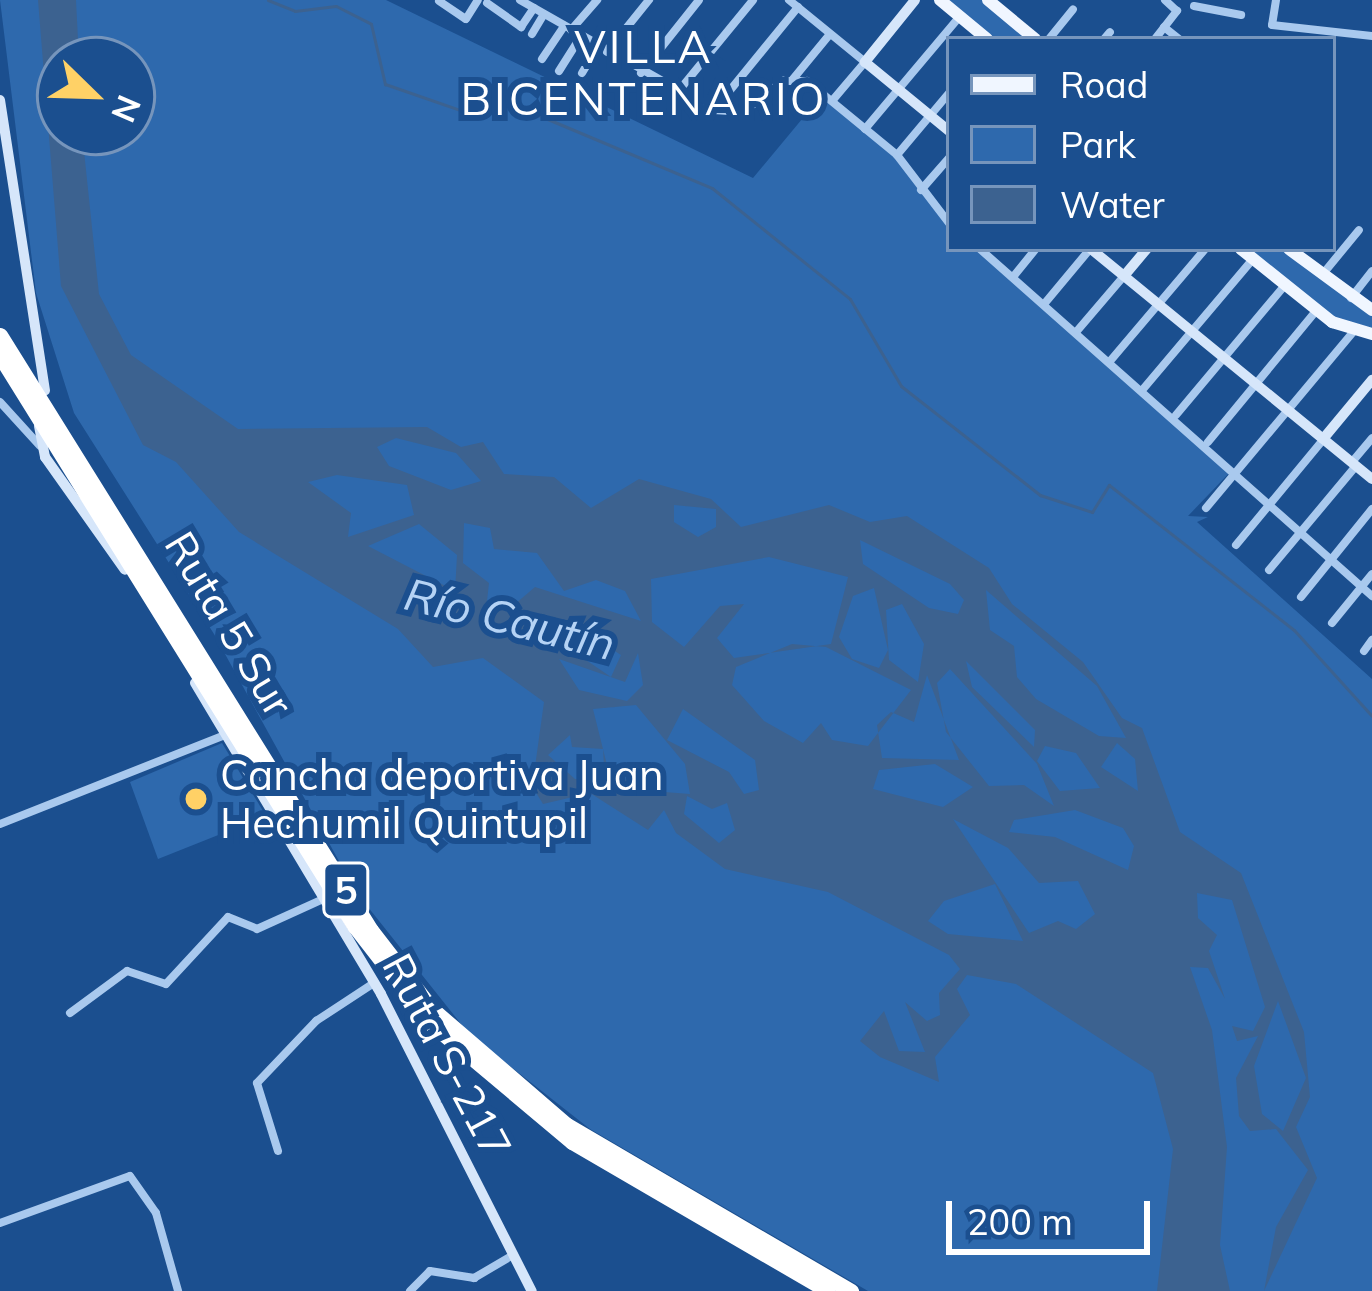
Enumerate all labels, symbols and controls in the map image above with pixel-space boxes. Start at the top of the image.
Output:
district label: VILLA BICENTENARIO [461,20,827,126]
north arrow [36,36,156,156]
legend [946,36,1336,252]
text: Road [1060,62,1148,107]
text: N [103,90,151,129]
text: Park [1060,122,1136,167]
text: Water [1060,182,1165,227]
street label: Ruta 5 Sur [154,523,304,725]
water label: Río Cautín [399,567,621,671]
place label: Cancha deportiva Juan Hechumil Quintupil [220,750,664,848]
marker: Cancha deportiva Juan Hechumil Quintupil [183,786,209,812]
road number: 5 [322,857,370,923]
street label: Ruta S-217 [372,945,522,1167]
scale bar [952,1177,1156,1251]
text: 200 m [967,1199,1073,1244]

